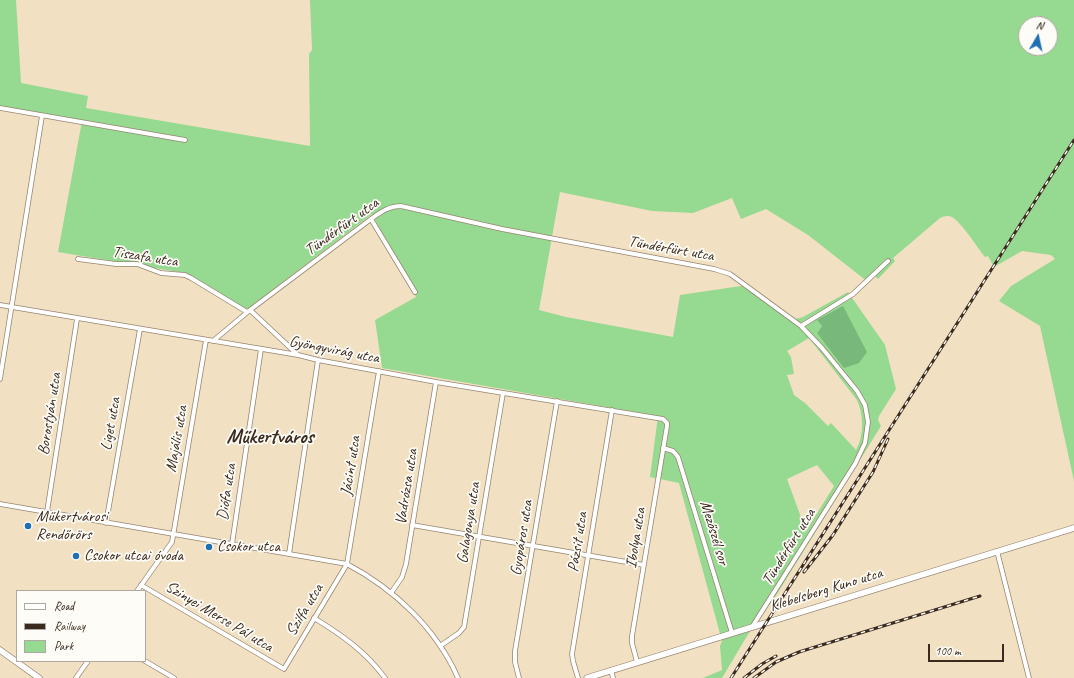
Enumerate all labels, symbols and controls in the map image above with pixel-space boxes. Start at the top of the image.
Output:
north arrow [1018,16,1058,56]
text: N [1035,18,1044,33]
street label: Tündérfürt utca [301,194,383,260]
street label: Tündérfürt utca [627,232,715,266]
street label: Tiszafa utca [111,242,179,272]
street label: Gyöngyvirág utca [287,332,381,368]
street label: Borostyán utca [34,372,66,456]
street label: Liget utca [97,396,125,452]
street label: Majális utca [162,404,192,474]
district label: Műkertváros [227,426,313,450]
street label: Jácint utca [337,435,365,497]
street label: Vadrózsa utca [392,448,422,526]
street label: Diófa utca [213,462,241,522]
street label: Galagonya utca [453,481,485,565]
street label: Mezőszél sor [695,498,733,568]
street label: Gyopáros utca [507,499,537,577]
street label: Tündérfürt utca [758,505,820,589]
street label: Ibolya utca [622,506,650,570]
place label: Műkertvárosi Rendőrörs [36,507,108,545]
street label: Pázsit utca [564,511,592,573]
marker: Műkertvárosi Rendőrörs [23,521,33,531]
place label: Csokor utca [217,537,280,557]
marker: Csokor utca [204,542,214,552]
place label: Csokor utcai óvoda [84,546,183,566]
marker: Csokor utcai óvoda [71,551,81,561]
street label: Klebelsberg Kuno utca [767,564,885,616]
street label: Szinyei Merse Pál utca [162,577,276,657]
street label: Szilfa utca [282,581,328,639]
legend [16,590,146,662]
text: Road [54,598,74,614]
text: Railway [54,618,85,634]
scale bar [930,636,1006,662]
text: Park [54,638,73,654]
text: 100 m [935,643,961,659]

